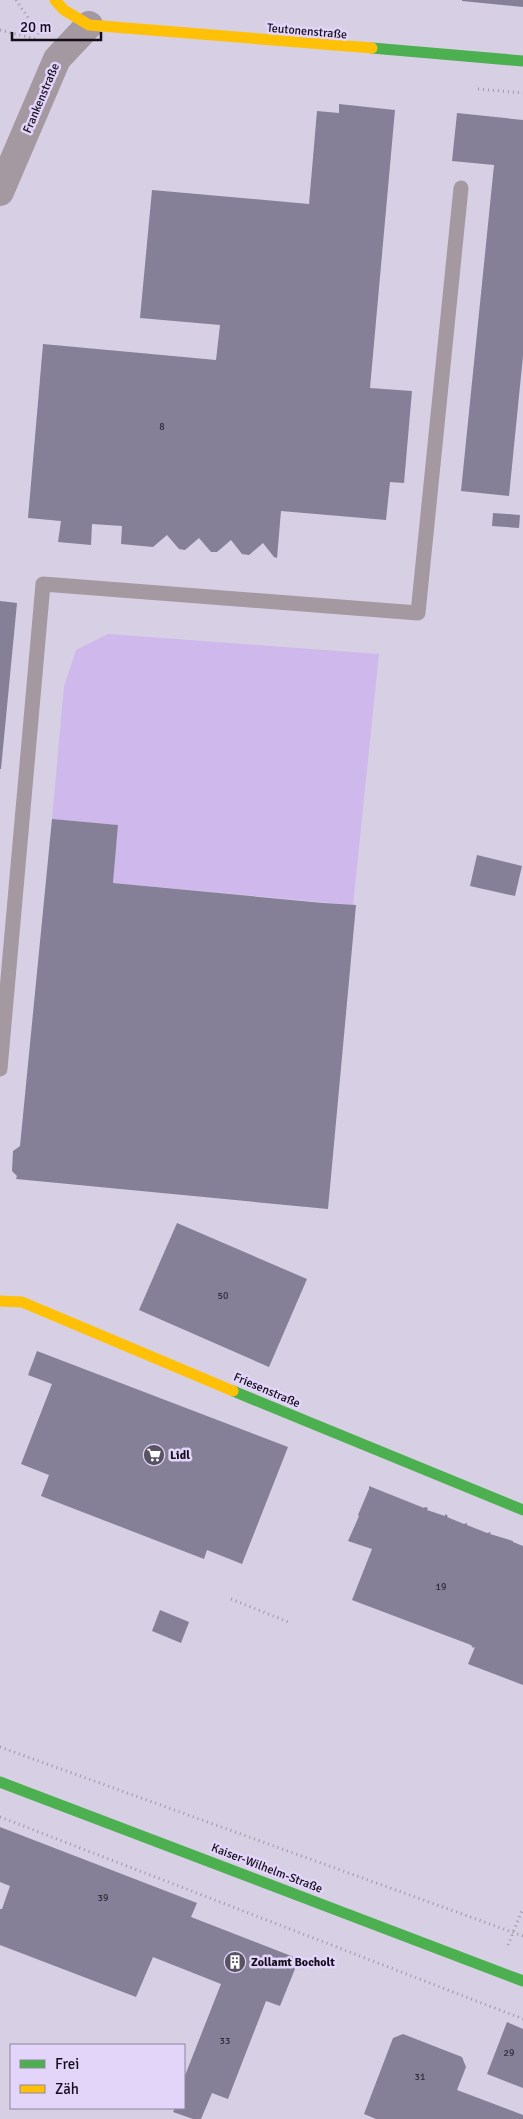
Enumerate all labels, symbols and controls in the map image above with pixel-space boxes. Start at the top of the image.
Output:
scale bar [12,10,101,42]
text: 20 m [20,18,51,36]
street label: Teutonenstraße [266,21,348,42]
street label: Frankenstraße [20,61,63,135]
house number: 8 [159,421,165,433]
house number: 50 [218,1290,228,1302]
street label: Friesenstraße [231,1370,302,1411]
supermarket icon: Lidl [142,1443,166,1467]
place label: Lidl [170,1448,190,1463]
house number: 19 [436,1581,446,1593]
street label: Kaiser-Wilhelm-Straße [209,1840,325,1897]
house number: 39 [98,1892,108,1904]
building icon: Zollamt Bocholt [223,1950,247,1974]
place label: Zollamt Bocholt [251,1955,335,1970]
house number: 33 [220,2035,230,2047]
legend [10,2044,185,2109]
house number: 29 [504,2047,514,2059]
text: Frei [55,2055,79,2073]
house number: 31 [415,2071,425,2083]
text: Zäh [55,2080,79,2098]

